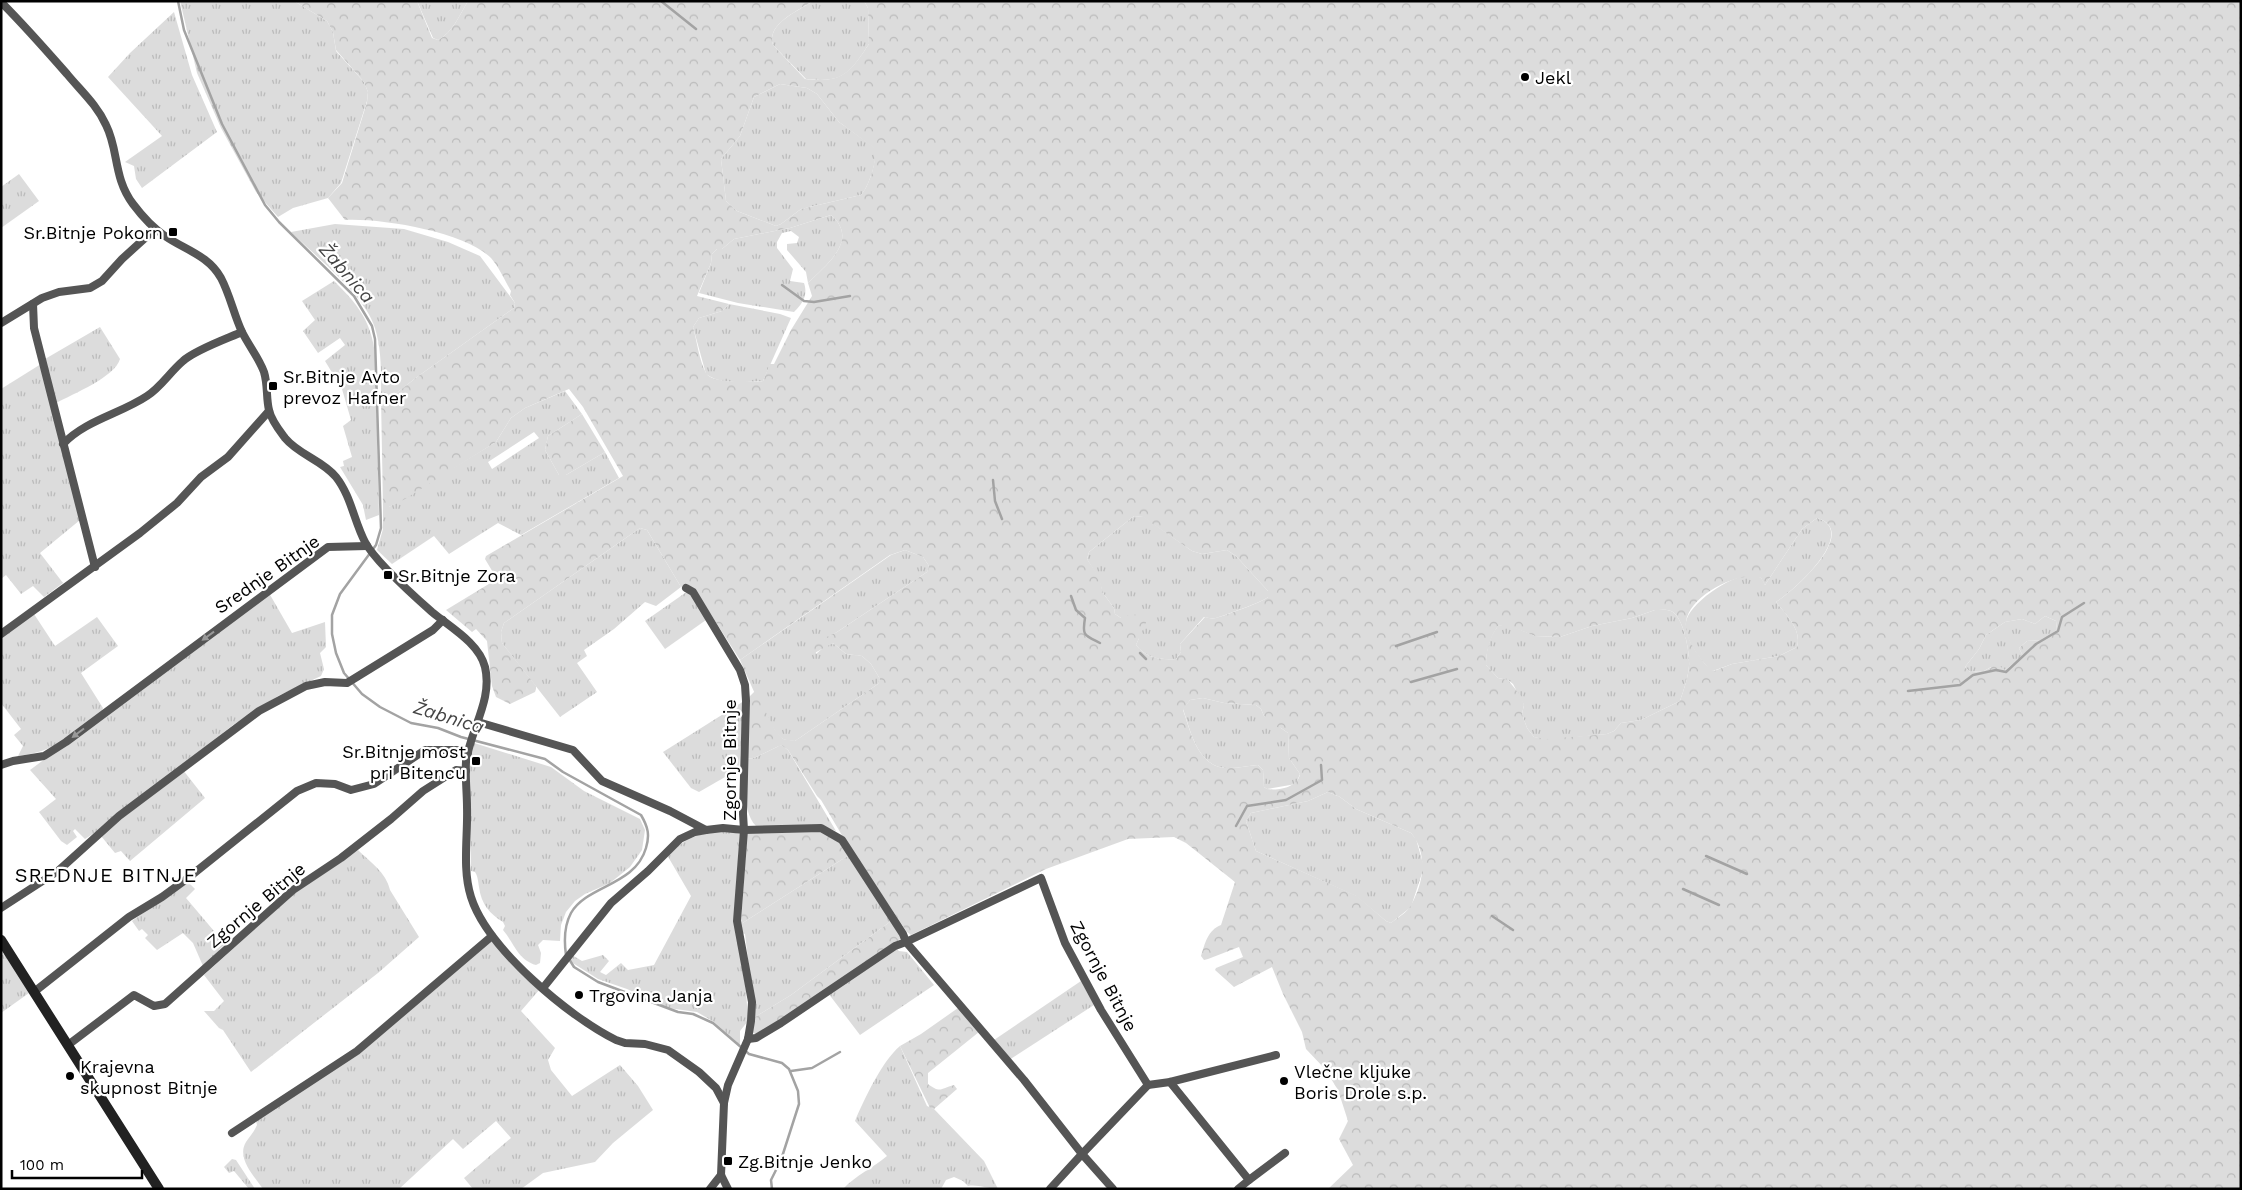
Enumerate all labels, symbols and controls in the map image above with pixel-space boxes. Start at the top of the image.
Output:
place label: Jekl [1535,67,1572,88]
marker: Jekl [1519,71,1531,83]
place label: Sr.Bitnje Pokorn [24,222,163,243]
marker: Sr.Bitnje Pokorn [167,226,179,238]
water label: Žabnica [314,237,380,308]
place label: Sr.Bitnje Avto prevoz Hafner [283,366,406,408]
marker: Sr.Bitnje Avto prevoz Hafner [267,380,279,392]
street label: Srednje Bitnje [211,530,323,618]
place label: Sr.Bitnje Zora [398,565,516,586]
marker: Sr.Bitnje Zora [382,569,394,581]
one-way arrow [201,631,215,641]
water label: Žabnica [410,695,487,739]
street label: Zgornje Bitnje [719,699,740,821]
one-way arrow [71,728,85,738]
place label: Sr.Bitnje most pri Bitencu [342,741,466,783]
marker: Sr.Bitnje most pri Bitencu [470,755,482,767]
street label: Zgornje Bitnje [203,858,309,952]
district label: SREDNJE BITNJE [15,863,197,887]
street label: Zgornje Bitnje [1066,917,1142,1035]
place label: Trgovina Janja [589,985,713,1006]
marker: Trgovina Janja [573,989,585,1001]
place label: Krajevna skupnost Bitnje [80,1056,218,1098]
place label: Vlečne kljuke Boris Drole s.p. [1294,1061,1427,1103]
marker: Krajevna skupnost Bitnje [64,1070,76,1082]
marker: Vlečne kljuke Boris Drole s.p. [1278,1075,1290,1087]
scale bar [12,1148,142,1180]
place label: Zg.Bitnje Jenko [738,1151,872,1172]
marker: Zg.Bitnje Jenko [722,1155,734,1167]
text: 100 m [20,1156,64,1174]

